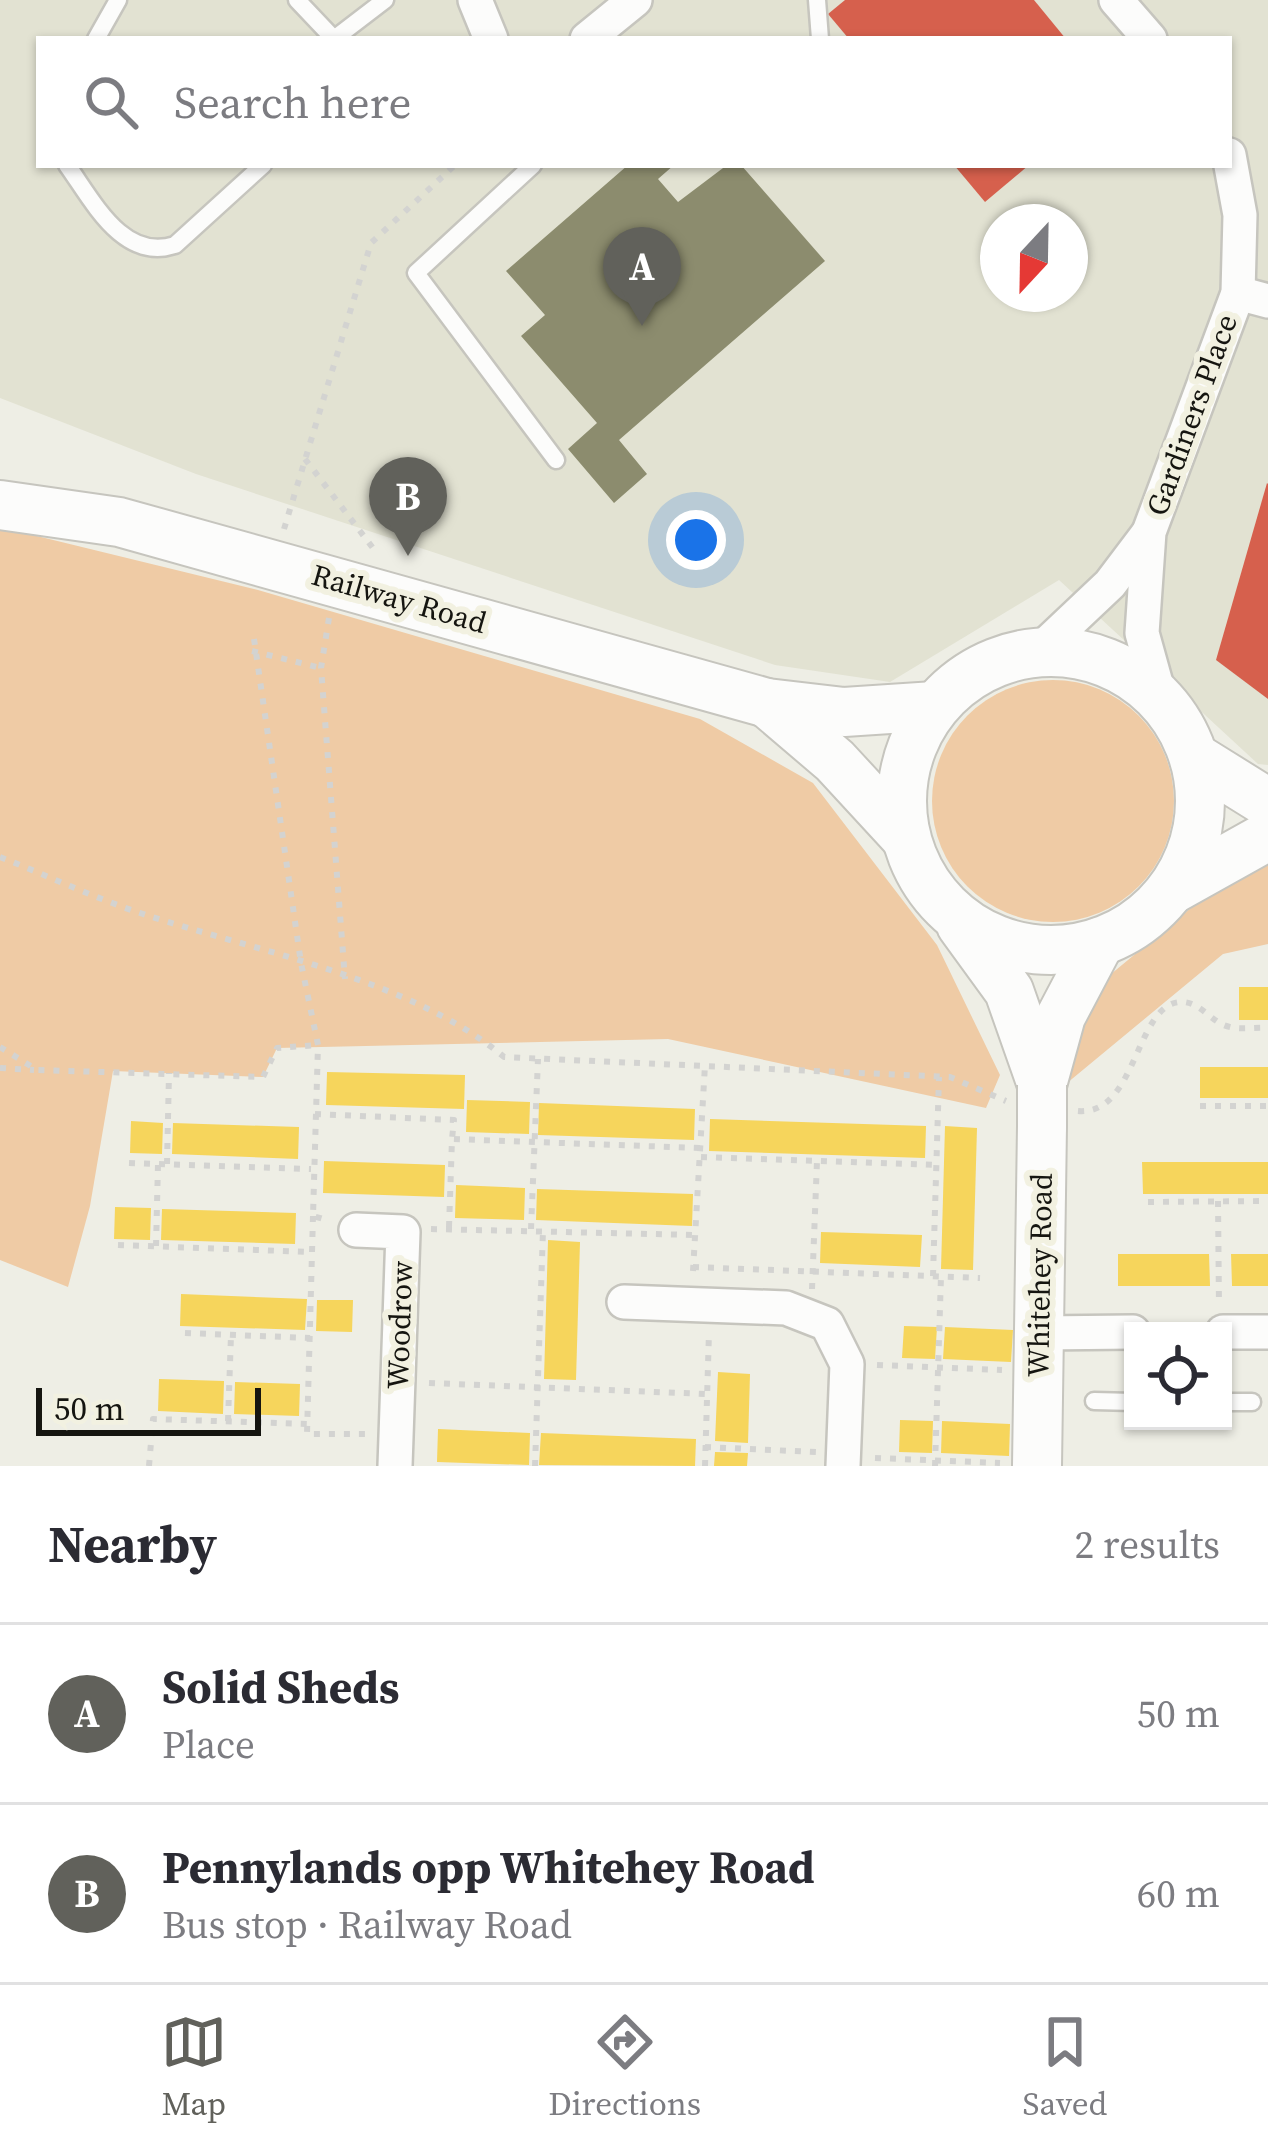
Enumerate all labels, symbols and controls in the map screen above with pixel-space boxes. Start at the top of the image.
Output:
search box [36,36,1232,168]
icon: search [78,69,144,135]
text: Search here [174,71,411,133]
north arrow [980,204,1088,312]
pin: A [603,227,681,326]
street label: Gardiners Place [1136,309,1247,521]
pin: B [369,457,447,556]
your location [666,510,726,570]
street label: Railway Road [307,554,491,643]
street label: Whitehey Road [1017,1173,1062,1377]
street label: Woodrow [377,1260,422,1390]
map controls [1124,1322,1232,1430]
button: locate [1124,1322,1232,1430]
scale bar [36,1382,261,1435]
text: 50 m [54,1386,124,1431]
text: Nearby [48,1509,217,1579]
text: 2 results [1075,1518,1220,1571]
text: Solid Sheds [162,1656,399,1718]
text: A [74,1687,100,1740]
text: 50 m [1137,1687,1220,1740]
text: Place [162,1718,255,1771]
text: Pennylands opp Whitehey Road [162,1836,815,1898]
text: B [74,1867,100,1920]
text: 60 m [1137,1867,1220,1920]
text: Bus stop · Railway Road [162,1898,572,1951]
tab: Map [161,2009,227,2126]
tab: Directions [548,2009,701,2126]
tab: Saved [1023,2009,1107,2126]

